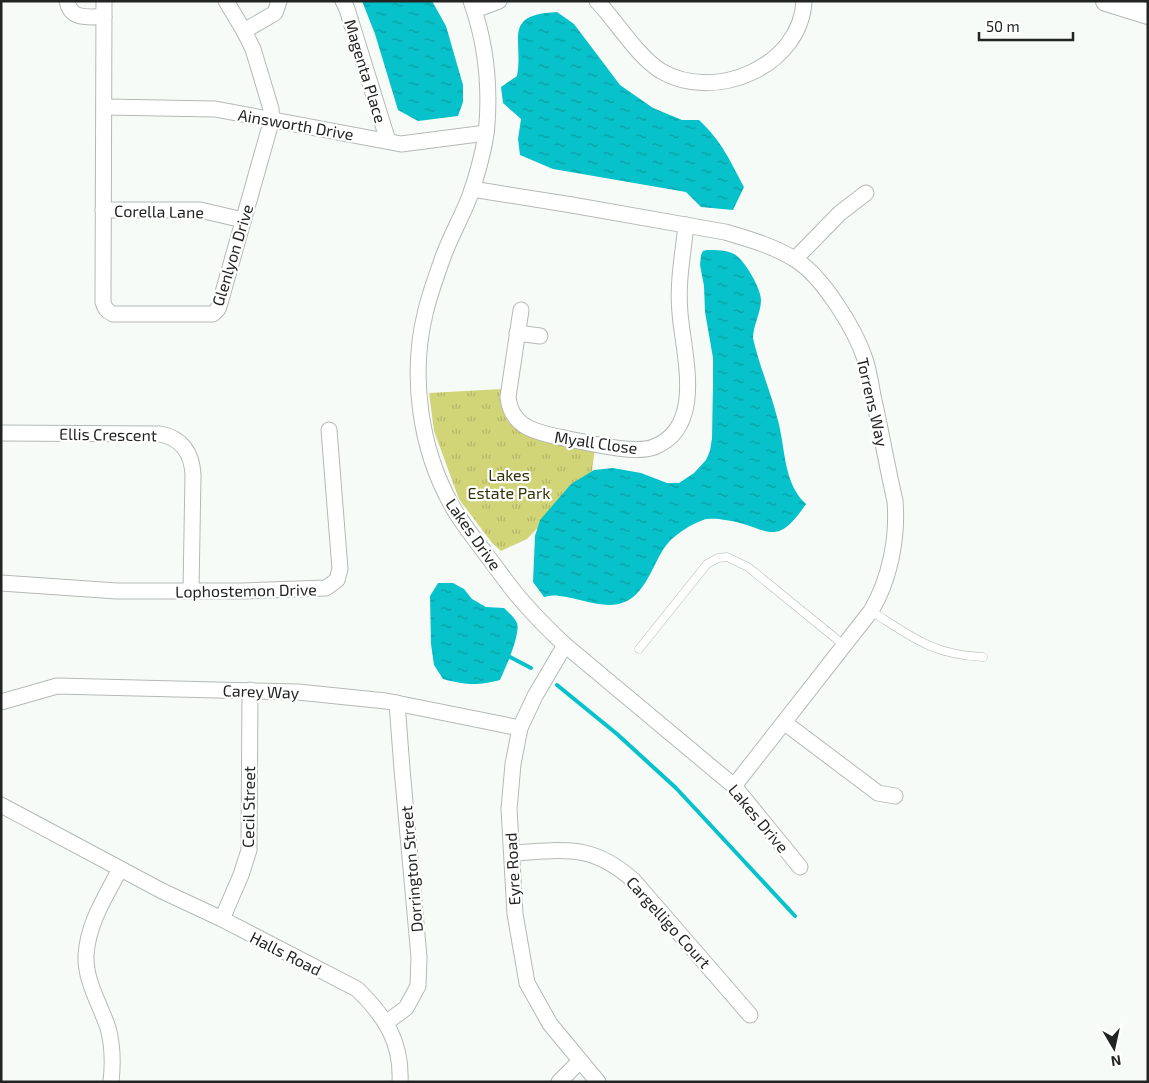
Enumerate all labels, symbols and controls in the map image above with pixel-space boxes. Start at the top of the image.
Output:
scale bar [979,10,1073,42]
street label: Magenta Place [341,17,391,125]
text: 50 m [986,17,1020,35]
street label: Ainsworth Drive [237,104,355,144]
street label: Corella Lane [114,201,204,221]
street label: Glenlyon Drive [208,202,256,308]
street label: Torrens Way [854,356,893,449]
street label: Ellis Crescent [59,424,157,444]
street label: Myall Close [553,427,639,457]
park label: Lakes Estate Park [468,465,550,502]
street label: Lakes Drive [442,494,506,574]
street label: Lophostemon Drive [175,579,317,601]
street label: Carey Way [223,680,300,702]
street label: Cecil Street [238,766,258,848]
street label: Lakes Drive [725,780,793,856]
street label: Dorrington Street [396,805,426,933]
street label: Eyre Road [501,832,523,906]
street label: Cargelligo Court [623,872,715,972]
street label: Halls Road [247,927,325,979]
north arrow [1089,1023,1139,1073]
text: N [1110,1052,1122,1071]

